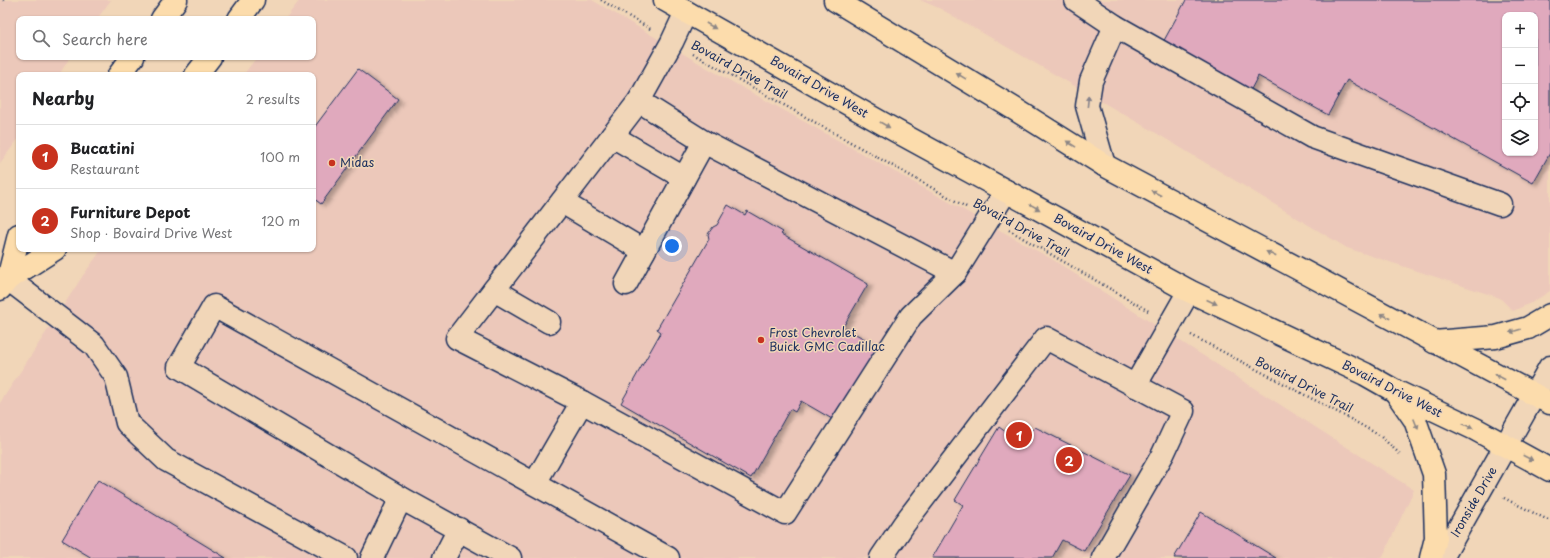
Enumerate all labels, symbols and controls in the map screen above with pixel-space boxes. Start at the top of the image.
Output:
map controls [1502,12,1538,156]
button: + [1502,12,1538,48]
search box [16,16,316,60]
one-way arrow [705,23,717,29]
icon: search [30,27,52,49]
text: Search here [62,27,148,50]
street label: Bovaird Drive Trail [688,35,791,103]
button: − [1502,48,1538,84]
street label: Bovaird Drive West [767,51,872,122]
one-way arrow [955,72,967,79]
button: locate [1502,84,1538,120]
text: Nearby [32,85,94,111]
text: 2 results [246,89,300,108]
one-way arrow [1085,95,1091,107]
button: layers [1502,120,1538,156]
one-way arrow [879,121,891,128]
text: Bucatini [70,136,135,159]
one-way arrow [1066,140,1076,148]
text: 1 [42,147,48,166]
text: 100 m [260,147,300,166]
place label: Midas [340,153,375,171]
marker: Midas [327,158,337,168]
text: Restaurant [70,159,140,178]
one-way arrow [1150,190,1162,196]
street label: Bovaird Drive Trail [970,193,1073,261]
text: Furniture Depot [70,200,190,223]
one-way arrow [1030,204,1041,211]
street label: Bovaird Drive West [1051,208,1156,278]
text: 2 [40,211,50,230]
text: 120 m [261,211,300,230]
text: Shop · Bovaird Drive West [70,223,232,242]
your location [662,236,682,256]
one-way arrow [1265,251,1277,258]
one-way arrow [1206,299,1217,305]
one-way arrow [1379,313,1391,319]
place label: Frost Chevrolet Buick GMC Cadillac [769,323,885,355]
one-way arrow [1509,329,1521,335]
marker: Frost Chevrolet Buick GMC Cadillac [756,335,766,345]
street label: Bovaird Drive Trail [1252,352,1357,417]
street label: Bovaird Drive West [1339,355,1446,421]
one-way arrow [1494,374,1506,380]
one-way arrow [1414,418,1420,430]
pin: 1 [1006,420,1032,450]
one-way arrow [1462,423,1474,429]
pin: 2 [1056,445,1082,475]
one-way arrow [1522,455,1534,461]
street label: Ironside Drive [1446,462,1501,540]

